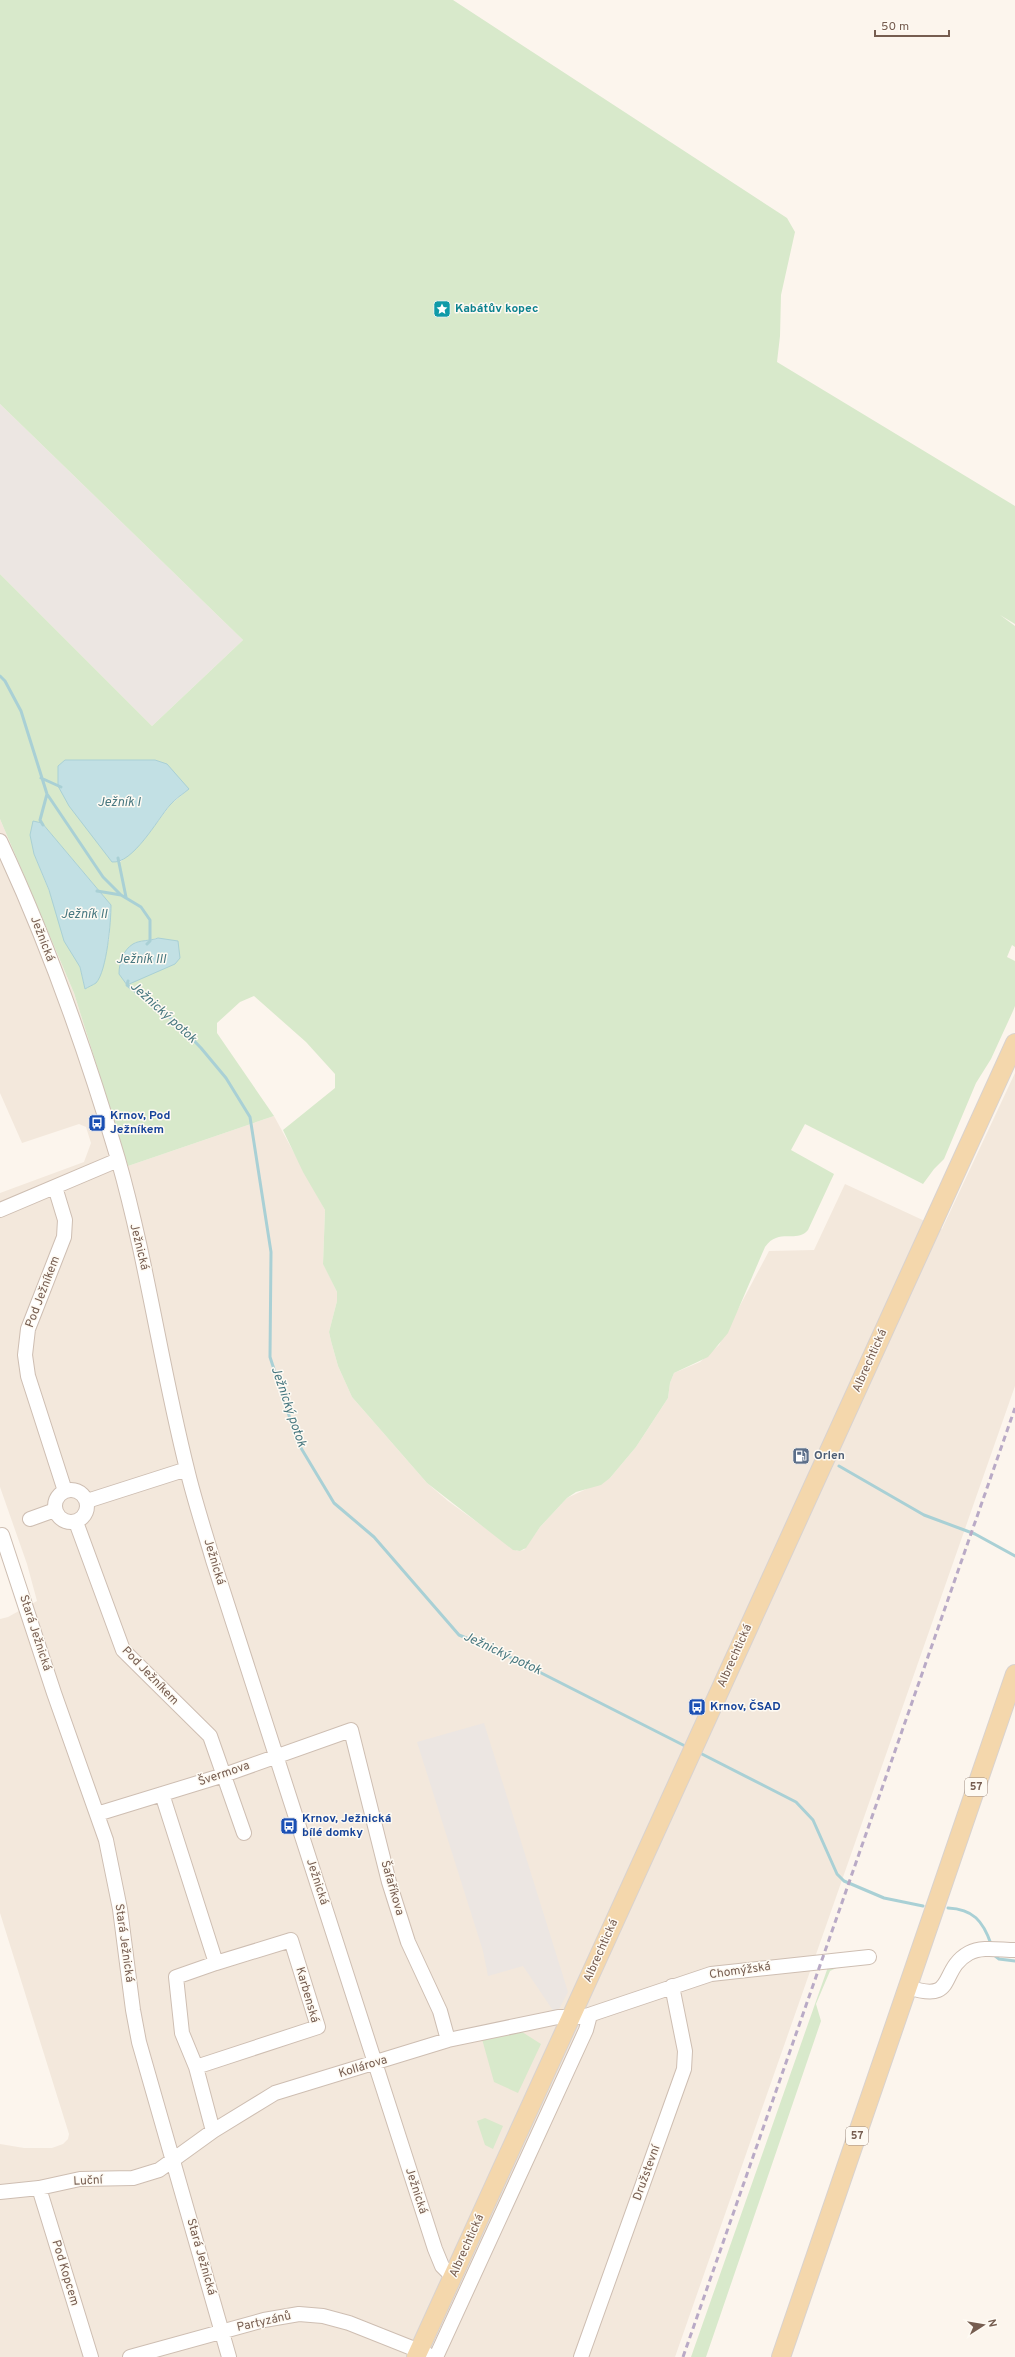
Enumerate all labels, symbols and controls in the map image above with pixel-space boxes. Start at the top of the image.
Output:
scale bar [875,12,949,38]
text: 50 m [881,19,909,35]
place icon: Kabátův kopec [432,299,452,319]
place label: Kabátův kopec [455,301,539,317]
water label: Ježník I [98,795,141,811]
water label: Ježník II [61,907,108,923]
street label: Ježnická [26,914,58,964]
water label: Ježník III [116,952,166,968]
water label: Ježnický potok [126,979,200,1047]
place label: Krnov, Pod Ježníkem [110,1108,170,1138]
bus stop icon: Krnov, Pod Ježníkem [87,1113,107,1133]
street label: Ježnická [125,1222,153,1272]
street label: Pod Ježníkem [22,1254,64,1330]
street label: Albrechtická [849,1327,891,1395]
water label: Ježnický potok [267,1365,309,1450]
fuel station icon: Orlen [791,1446,811,1466]
place label: Orlen [814,1448,845,1464]
street label: Ježnická [199,1537,229,1587]
street label: Stará Ježnická [15,1593,55,1673]
street label: Albrechtická [714,1622,756,1690]
water label: Ježnický potok [461,1629,544,1679]
street label: Pod Ježníkem [118,1643,182,1709]
bus stop icon: Krnov, ČSAD [687,1697,707,1717]
place label: Krnov, ČSAD [710,1699,781,1715]
street label: Švermova [196,1758,252,1790]
road number: 57 [965,1778,987,1796]
place label: Krnov, Ježnická bílé domky [302,1811,391,1841]
bus stop icon: Krnov, Ježnická bílé domky [279,1816,299,1836]
street label: Ježnická [302,1857,332,1907]
street label: Šafaříkova [377,1859,407,1917]
street label: Stará Ježnická [111,1903,137,1983]
street label: Albrechtická [580,1917,622,1985]
street label: Chomýžská [708,1959,772,1983]
street label: Karbenská [291,1965,323,2025]
street label: Kollárova [337,2052,389,2082]
road number: 57 [846,2127,868,2145]
street label: Družstevní [630,2142,665,2203]
street label: Ježnická [401,2166,431,2216]
street label: Luční [73,2172,104,2190]
street label: Albrechtická [446,2212,488,2280]
street label: Stará Ježnická [182,2217,220,2297]
street label: Pod Kopcem [47,2238,83,2308]
north arrow [963,2305,1003,2345]
street label: Partyzánů [235,2308,293,2336]
text: N [984,2318,999,2328]

